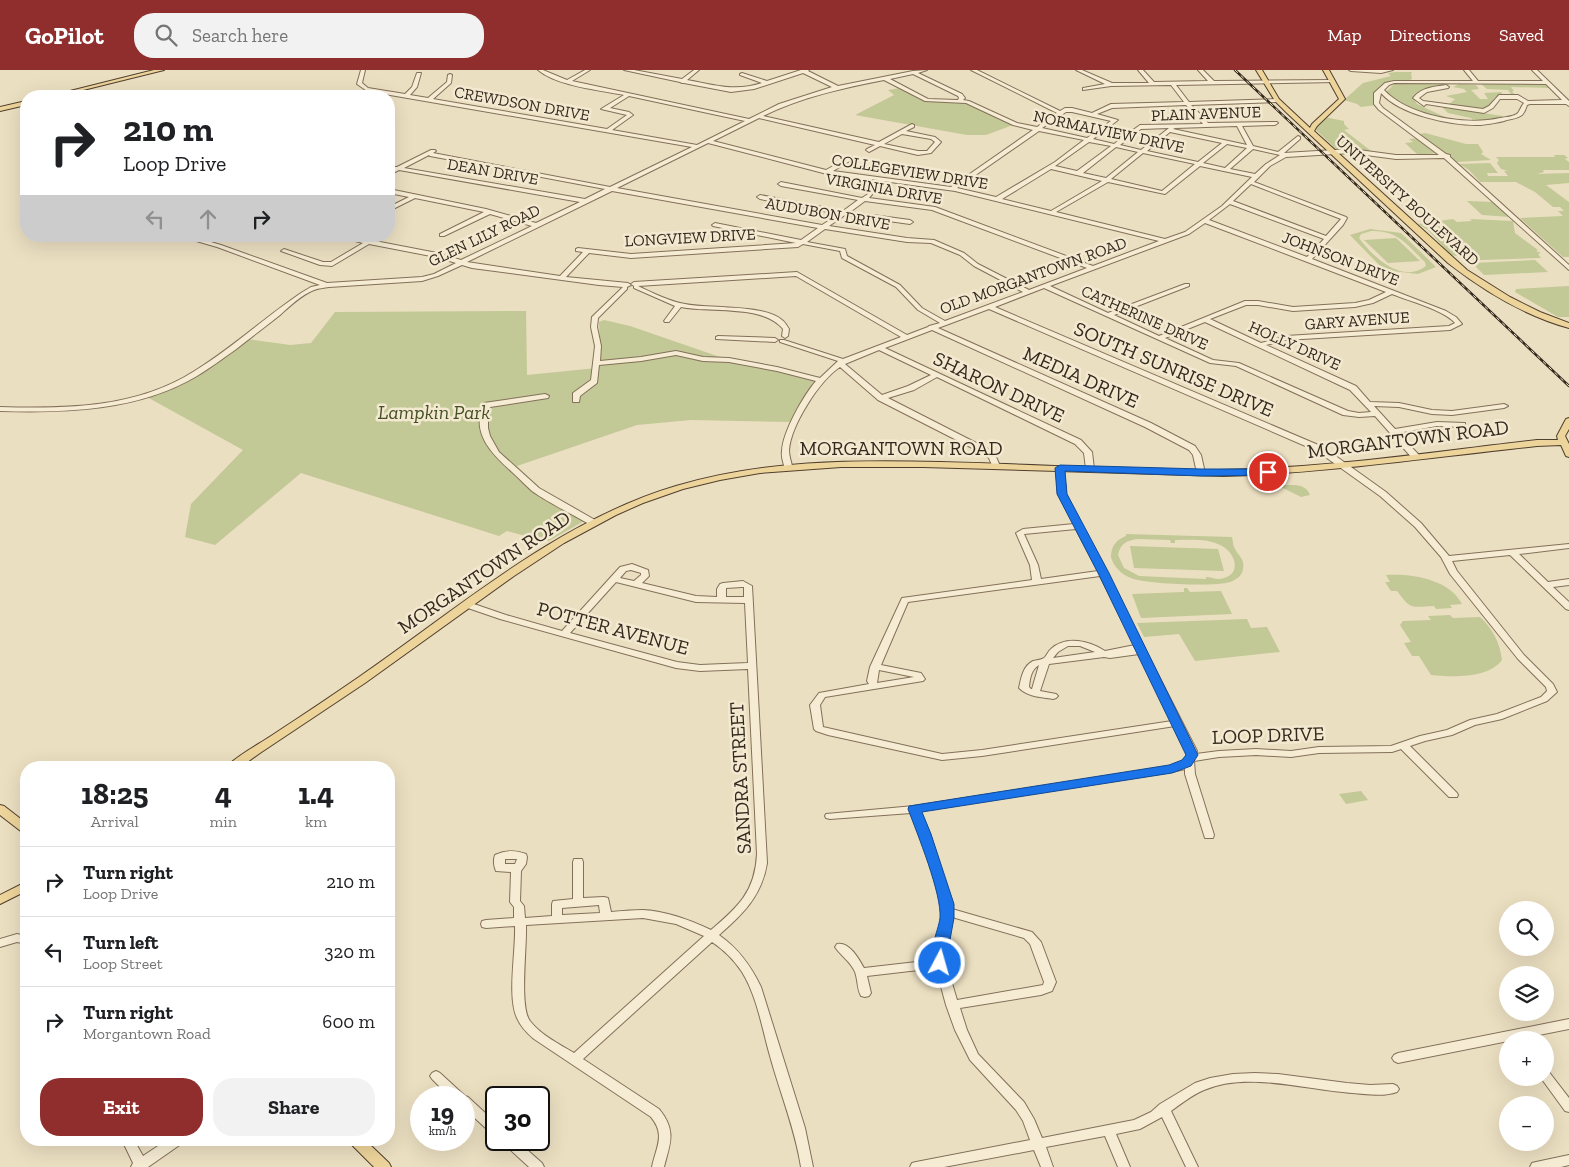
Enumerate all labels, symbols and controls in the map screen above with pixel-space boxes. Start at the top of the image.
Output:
search box [134,13,484,58]
text: GoPilot [25,21,104,50]
icon: search [152,21,180,49]
text: Search here [192,24,288,47]
text: Map [1327,24,1362,46]
text: Directions [1390,24,1471,46]
text: Saved [1499,24,1544,46]
street label: CREWDSON DRIVE [453,82,591,125]
street label: PLAIN AVENUE [1151,102,1261,125]
street label: NORMALVIEW DRIVE [1032,106,1186,157]
text: 210 m [123,108,213,150]
icon: right [40,110,105,175]
street label: UNIVERSITY BOULEVARD [1332,131,1483,270]
text: Loop Drive [123,150,226,177]
street label: COLLEGEVIEW DRIVE [830,150,989,193]
street label: DEAN DRIVE [446,154,540,189]
street label: VIRGINIA DRIVE [823,169,944,208]
street label: AUDUBON DRIVE [764,193,892,234]
street label: GLEN LILY ROAD [425,200,543,271]
icon: left [141,205,169,233]
icon: ahead [194,205,222,233]
icon: right [247,205,275,233]
street label: LONGVIEW DRIVE [624,225,756,250]
street label: JOHNSON DRIVE [1280,227,1402,290]
street label: OLD MORGANTOWN ROAD [937,233,1129,318]
street label: CATHERINE DRIVE [1078,281,1211,354]
street label: GARY AVENUE [1304,307,1410,334]
street label: SOUTH SUNRISE DRIVE [1071,316,1277,422]
street label: HOLLY DRIVE [1246,317,1344,374]
street label: MEDIA DRIVE [1020,341,1142,413]
street label: SHARON DRIVE [930,346,1068,428]
park label: Lampkin Park [378,400,490,424]
street label: MORGANTOWN ROAD [1306,415,1510,463]
street label: MORGANTOWN ROAD [800,436,1003,460]
pin [1247,451,1289,493]
icon: arrive [1254,458,1282,486]
street label: MORGANTOWN ROAD [393,505,575,639]
street label: POTTER AVENUE [535,596,691,660]
street label: SANDRA STREET [724,701,756,855]
street label: LOOP DRIVE [1211,721,1325,749]
text: 18:25 [81,776,148,812]
text: 4 [215,776,232,812]
text: 1.4 [298,776,334,812]
text: Arrival [91,812,139,831]
text: min [209,812,237,831]
text: km [305,812,327,831]
text: Turn right [83,861,173,884]
icon: right [40,868,68,896]
text: 210 m [326,870,375,893]
text: Loop Drive [83,884,158,903]
map controls [1499,901,1554,1151]
button: search [1499,901,1554,956]
text: Turn left [83,931,158,954]
position arrow [913,936,965,988]
icon: left [40,938,68,966]
text: 320 m [324,940,375,963]
text: Loop Street [83,954,163,973]
button: layers [1499,966,1554,1021]
text: Turn right [83,1001,173,1024]
icon: right [40,1008,68,1036]
text: 600 m [322,1010,375,1033]
text: Morgantown Road [83,1024,211,1043]
button: + [1499,1031,1554,1086]
button: Exit [40,1078,203,1136]
button: Share [213,1078,375,1136]
speed limit sign: 30 [485,1086,550,1151]
button: − [1499,1096,1554,1151]
text: 19 [431,1097,454,1127]
text: km/h [429,1124,456,1138]

